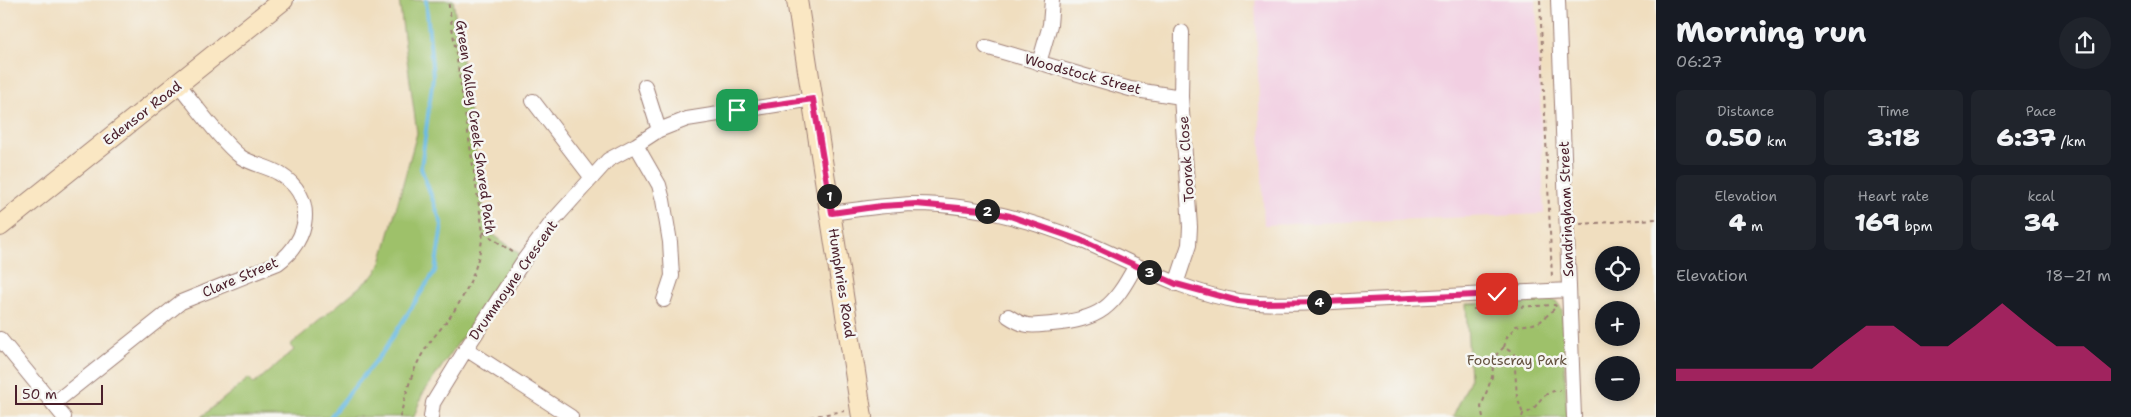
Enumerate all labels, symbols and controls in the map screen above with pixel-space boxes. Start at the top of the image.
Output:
text: Morning run [1676,13,1866,51]
button: share [2059,17,2111,69]
street label: Green Valley Creek Shared Path [452,19,500,235]
street label: Woodstock Street [1023,50,1143,98]
text: 06:27 [1676,51,1722,72]
street label: Edensor Road [99,77,185,149]
pin [716,89,758,131]
icon: arrive [723,96,751,124]
text: Distance [1717,102,1775,120]
text: Time [1877,102,1910,120]
text: Pace [2026,102,2057,120]
street label: Toorak Close [1174,115,1198,203]
text: 0.50 [1705,120,1762,154]
text: 3:18 [1867,120,1920,154]
text: 6:37 [1996,120,2056,154]
text: km [1762,132,1787,150]
text: /km [2056,132,2086,150]
street label: Sandringham Street [1555,141,1577,277]
pin: 1 [816,184,842,208]
text: 1 [826,187,833,205]
text: Elevation [1714,187,1777,205]
text: Heart rate [1858,187,1929,205]
text: kcal [2028,187,2055,205]
pin: 2 [974,198,1000,224]
text: 2 [983,202,992,220]
text: 4 [1729,205,1746,239]
text: 169 [1854,205,1900,239]
text: 34 [2024,205,2059,239]
street label: Drummoyne Crescent [465,216,561,344]
text: m [1746,217,1763,235]
text: bpm [1900,217,1933,235]
street label: Humphries Road [824,227,860,339]
map controls [1595,246,1640,401]
button: locate [1595,246,1640,291]
street label: Clare Street [199,253,281,301]
pin: 3 [1136,260,1162,284]
text: 3 [1145,263,1154,281]
text: Elevation [1676,265,1748,286]
text: 18–21 m [2046,265,2111,286]
pin [1476,273,1518,315]
icon: check [1483,280,1511,308]
pin: 4 [1306,290,1332,314]
text: 4 [1315,293,1324,311]
button: + [1595,301,1640,346]
park label: Footscray Park [1467,351,1567,369]
button: − [1595,356,1640,401]
scale bar [15,382,102,405]
text: 50 m [22,385,57,403]

